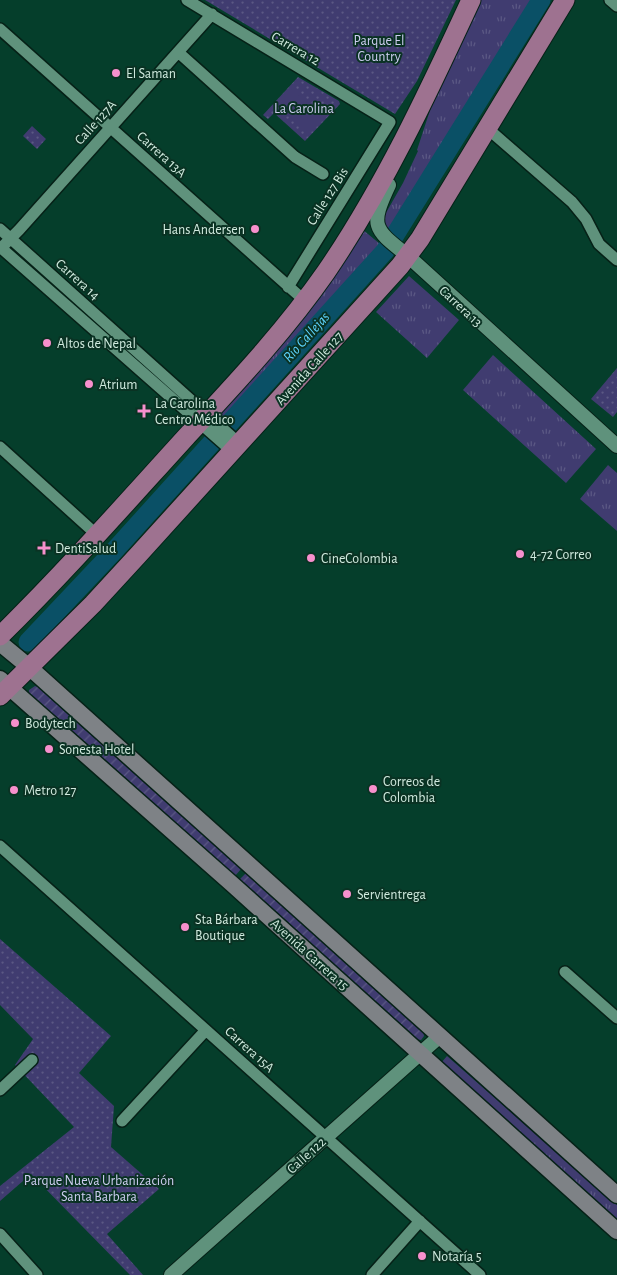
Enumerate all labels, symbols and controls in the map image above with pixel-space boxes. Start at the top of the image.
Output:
street label: Carrera 12 [269,29,322,68]
park label: Parque El Country [354,34,404,64]
marker: El Saman [110,67,122,79]
place label: El Saman [126,67,176,81]
street label: Calle 127A [72,98,119,148]
park label: La Carolina [274,102,335,116]
street label: Carrera 13A [134,129,189,180]
street label: Calle 127 Bis [305,165,351,228]
place label: Hans Andersen [162,223,245,237]
marker: Hans Andersen [249,223,261,235]
street label: Carrera 14 [53,257,102,303]
street label: Carrera 13 [436,284,485,330]
water label: Río Callejas [280,309,333,365]
street label: Avenida Calle 127 [273,329,346,408]
marker: Altos de Nepal [41,337,53,349]
place label: Altos de Nepal [57,337,136,351]
marker: Atrium [83,378,95,390]
place label: Atrium [99,378,137,392]
place label: La Carolina Centro Médico [155,397,234,427]
marker: La Carolina Centro Médico [137,404,151,418]
marker: DentiSalud [37,541,51,555]
place label: DentiSalud [55,542,116,556]
marker: 4-72 Correo [514,548,526,560]
place label: 4-72 Correo [530,548,592,562]
marker: CineColombia [305,552,317,564]
place label: CineColombia [321,552,398,566]
marker: Bodytech [9,717,21,729]
place label: Bodytech [25,717,76,731]
marker: Sonesta Hotel [43,743,55,755]
place label: Sonesta Hotel [59,743,135,757]
place label: Correos de Colombia [383,775,440,805]
marker: Correos de Colombia [367,783,379,795]
marker: Metro 127 [8,784,20,796]
place label: Metro 127 [24,784,77,798]
marker: Servientrega [341,888,353,900]
place label: Servientrega [357,888,426,902]
place label: Sta Bárbara Boutique [195,913,258,943]
street label: Avenida Carrera 15 [268,916,351,993]
marker: Sta Bárbara Boutique [179,921,191,933]
street label: Carrera 15A [222,1024,277,1075]
street label: Calle 122 [285,1135,329,1177]
park label: Parque Nueva Urbanización Santa Barbara [24,1174,174,1204]
marker: Notaría 5 [416,1250,428,1262]
place label: Notaría 5 [432,1250,482,1264]

